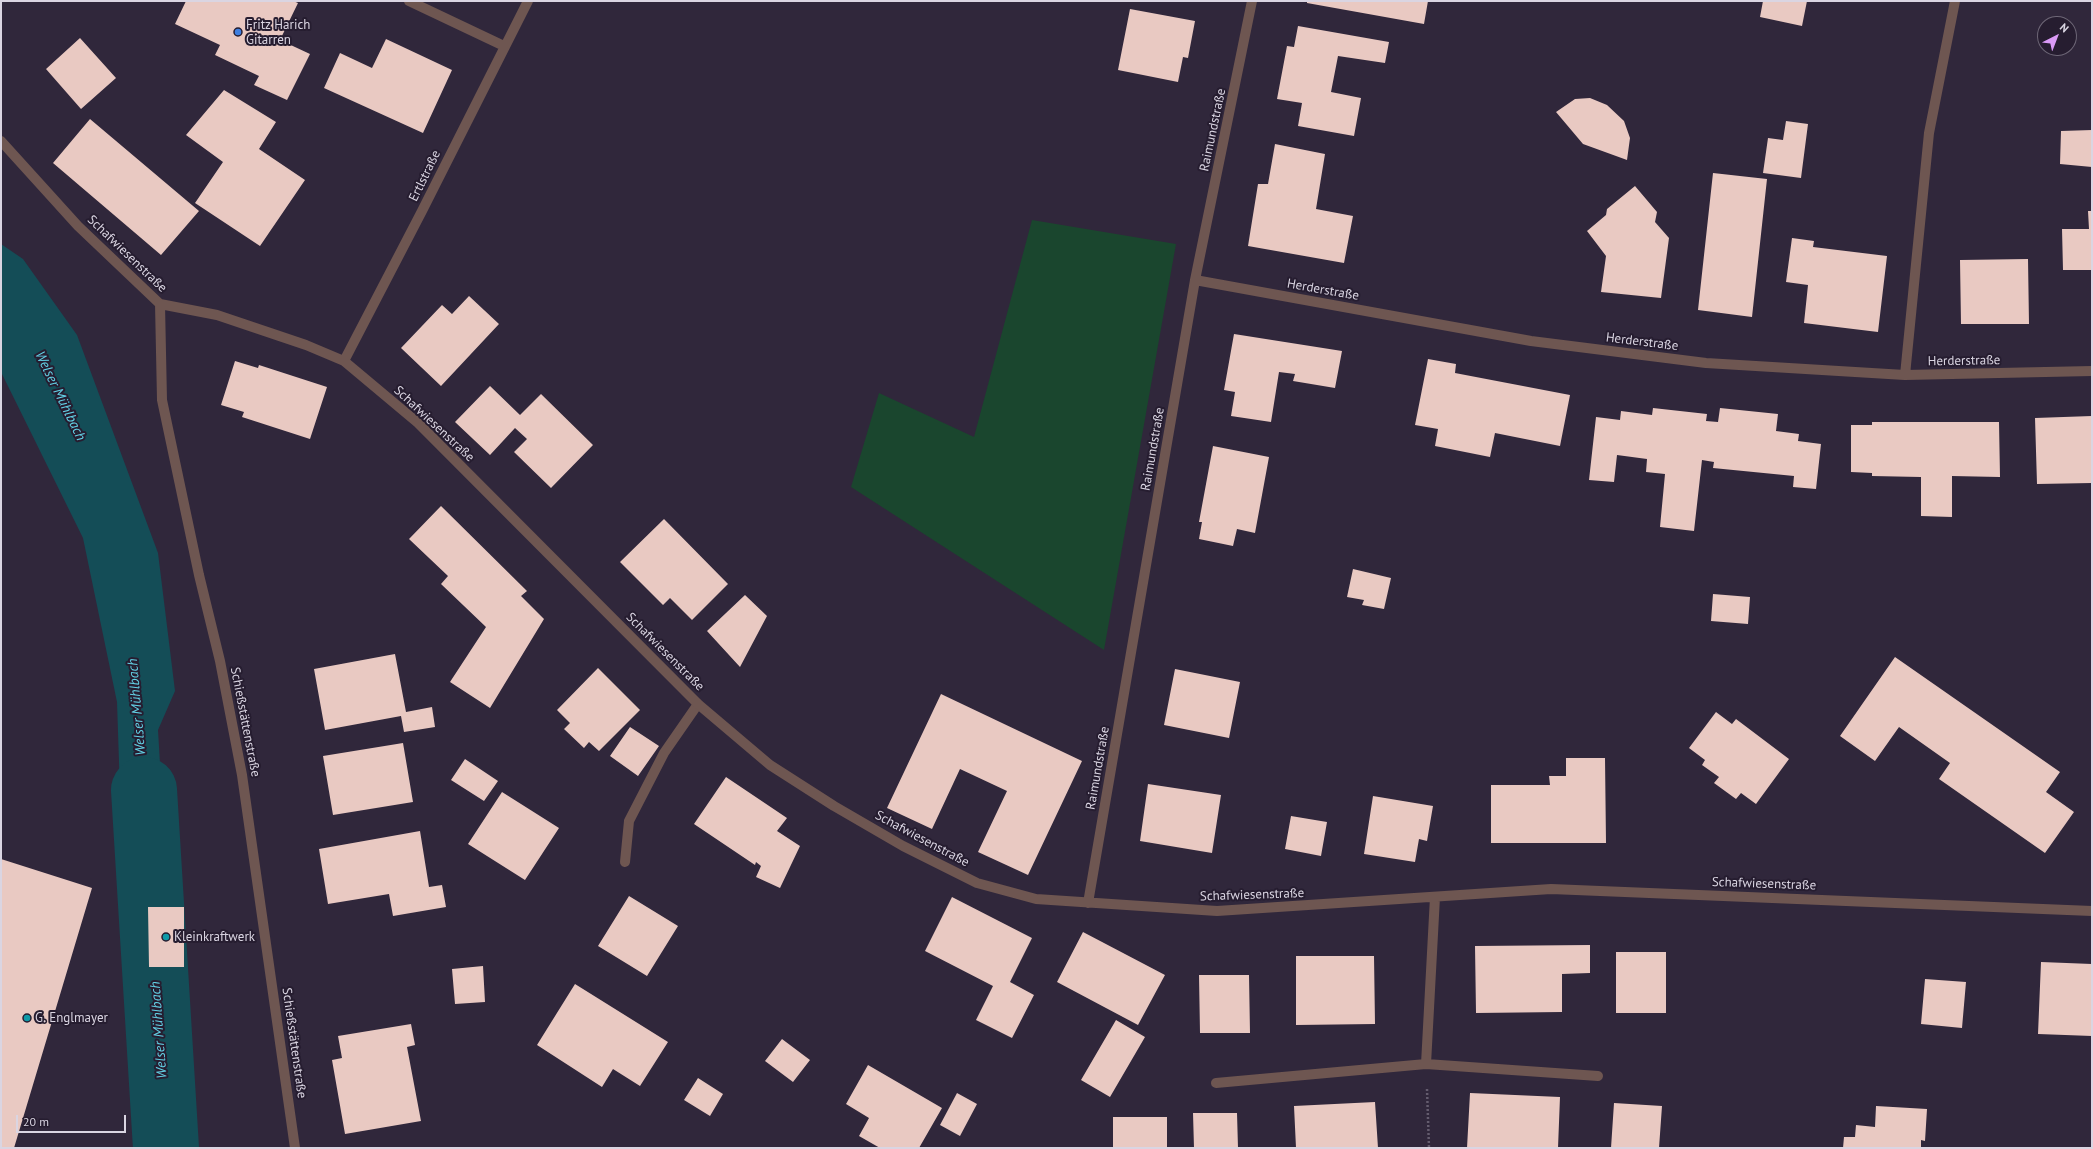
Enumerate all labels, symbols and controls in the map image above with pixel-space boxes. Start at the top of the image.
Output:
north arrow [2037,16,2077,56]
place label: Fritz Harich Gitarren [246,17,310,48]
text: N [2057,20,2072,35]
marker: Fritz Harich Gitarren [233,27,243,37]
street label: Raimundstraße [1197,87,1229,173]
street label: Ertlstraße [406,148,444,204]
street label: Schafwiesenstraße [84,212,170,296]
street label: Herderstraße [1286,276,1360,304]
street label: Herderstraße [1605,330,1679,354]
water label: Welser Mühlbach [31,348,89,444]
street label: Herderstraße [1927,353,2001,369]
street label: Schafwiesenstraße [391,383,477,465]
street label: Raimundstraße [1138,406,1168,492]
street label: Schafwiesenstraße [623,610,707,694]
water label: Welser Mühlbach [124,658,150,756]
street label: Schießstättenstraße [227,666,263,778]
street label: Raimundstraße [1083,725,1113,811]
street label: Schafwiesenstraße [872,808,972,870]
street label: Schafwiesenstraße [1712,874,1816,894]
street label: Schafwiesenstraße [1200,885,1304,905]
place label: Kleinkraftwerk [174,929,255,945]
marker: Kleinkraftwerk [161,932,171,942]
water label: Welser Mühlbach [147,981,171,1079]
street label: Schießstättenstraße [279,987,309,1099]
place label: G. Englmayer [35,1010,108,1026]
marker: G. Englmayer [22,1013,32,1023]
scale bar [18,1107,128,1133]
text: 20 m [23,1114,49,1129]

